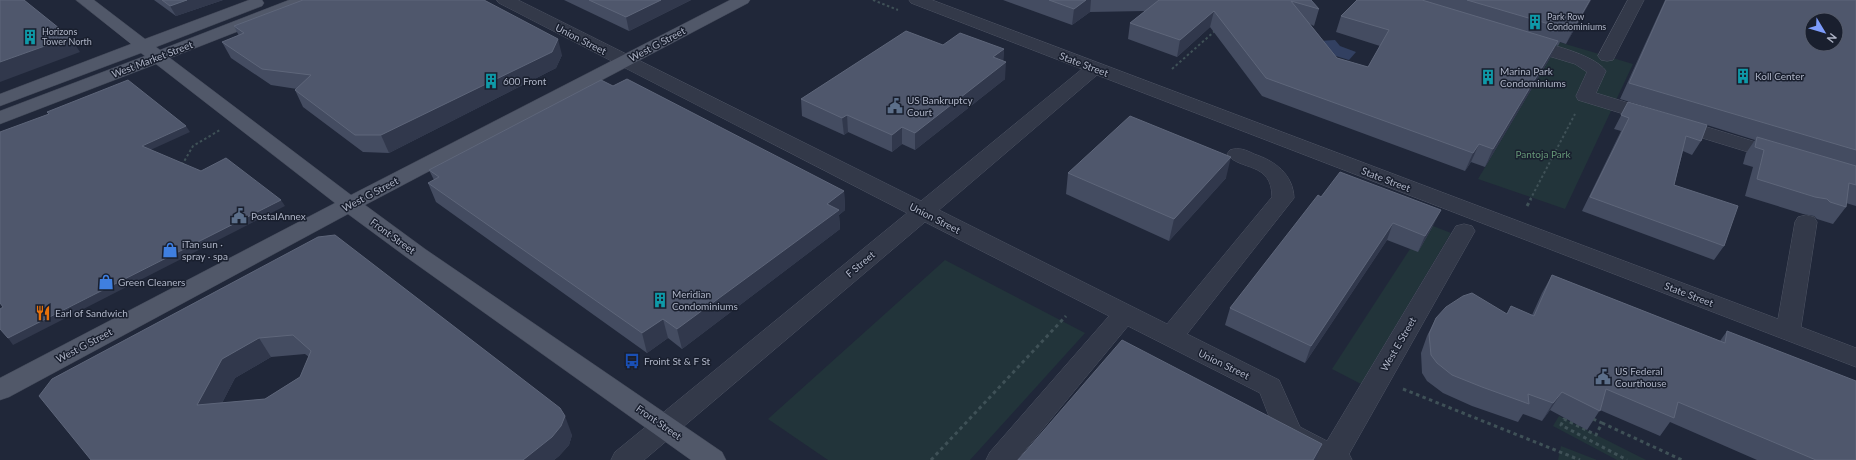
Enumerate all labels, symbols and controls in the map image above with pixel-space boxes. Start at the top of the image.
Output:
place label: Park Row Condominiums [1547,11,1606,32]
north arrow [1804,12,1844,52]
building icon: Park Row Condominiums [1526,13,1544,31]
street label: Union Street [554,21,609,57]
street label: West G Street [627,24,687,64]
place label: Horizons Tower North [42,26,92,47]
building icon: Horizons Tower North [21,28,39,46]
text: N [1825,31,1840,46]
street label: West Market Street [110,38,195,80]
street label: State Street [1058,49,1111,79]
place label: Marina Park Condominiums [1500,65,1566,89]
building icon: Koll Center [1734,67,1752,85]
building icon: Marina Park Condominiums [1479,68,1497,86]
place label: Koll Center [1755,70,1804,82]
building icon: 600 Front [482,72,500,90]
place label: 600 Front [503,75,547,87]
place label: US Bankruptcy Court [907,94,973,118]
public building icon: US Bankruptcy Court [886,97,904,115]
park label: Pantoja Park [1515,148,1571,160]
street label: State Street [1360,164,1413,194]
street label: West G Street [340,174,400,214]
street label: Union Street [908,200,963,236]
public building icon: PostalAnnex [230,207,248,225]
place label: PostalAnnex [251,210,306,222]
street label: Front Street [368,216,418,256]
place label: iTan sun · spray · spa [182,238,228,262]
shop icon: iTan sun · spray · spa [161,241,179,259]
street label: F Street [843,248,877,280]
shop icon: Green Cleaners [97,273,115,291]
place label: Green Cleaners [118,276,185,288]
street label: State Street [1663,279,1716,309]
place label: Meridian Condominiums [672,288,738,312]
building icon: Meridian Condominiums [651,291,669,309]
restaurant icon: Earl of Sandwich [34,304,52,322]
place label: Earl of Sandwich [55,307,128,319]
street label: West E Street [1378,315,1418,373]
street label: West G Street [54,325,114,365]
street label: Union Street [1197,346,1252,382]
bus stop icon: Froint St & F St [623,352,641,370]
place label: Froint St & F St [644,355,711,367]
place label: US Federal Courthouse [1615,365,1667,389]
public building icon: US Federal Courthouse [1594,368,1612,386]
street label: Front Street [634,402,684,442]

